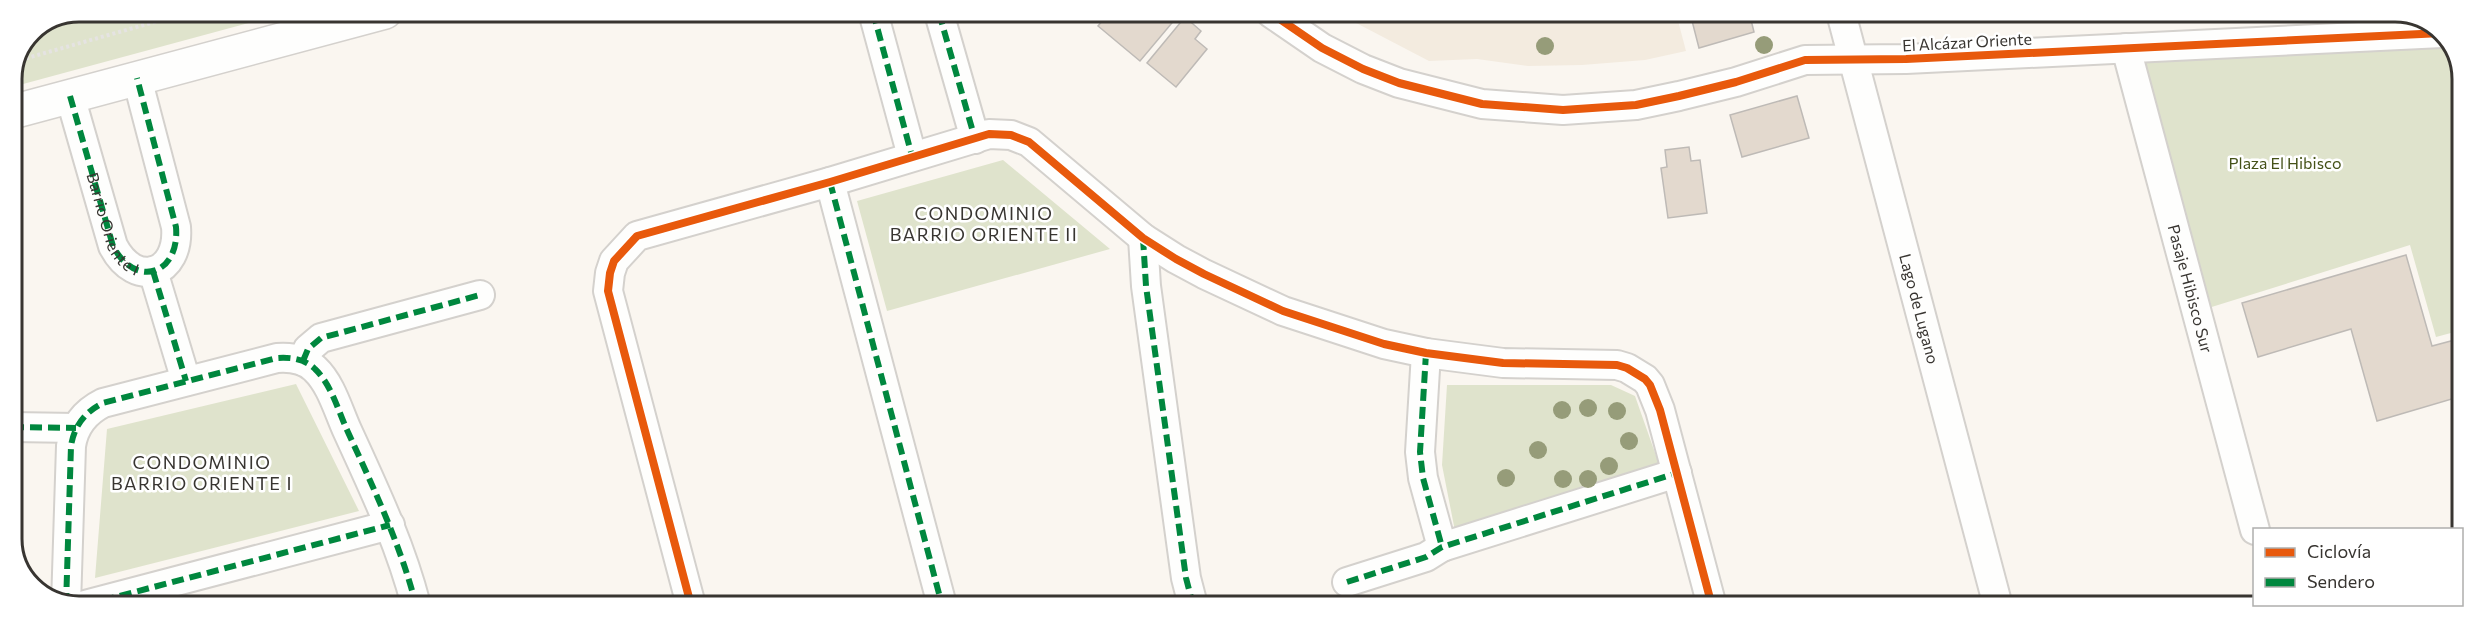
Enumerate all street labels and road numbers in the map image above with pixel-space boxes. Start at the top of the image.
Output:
street label: El Alcázar Oriente [1902,29,2032,54]
street label: Barrio Oriente I [83,170,142,279]
street label: Pasaje Hibisco Sur [2165,222,2217,355]
street label: Lago de Lugano [1896,252,1943,366]

